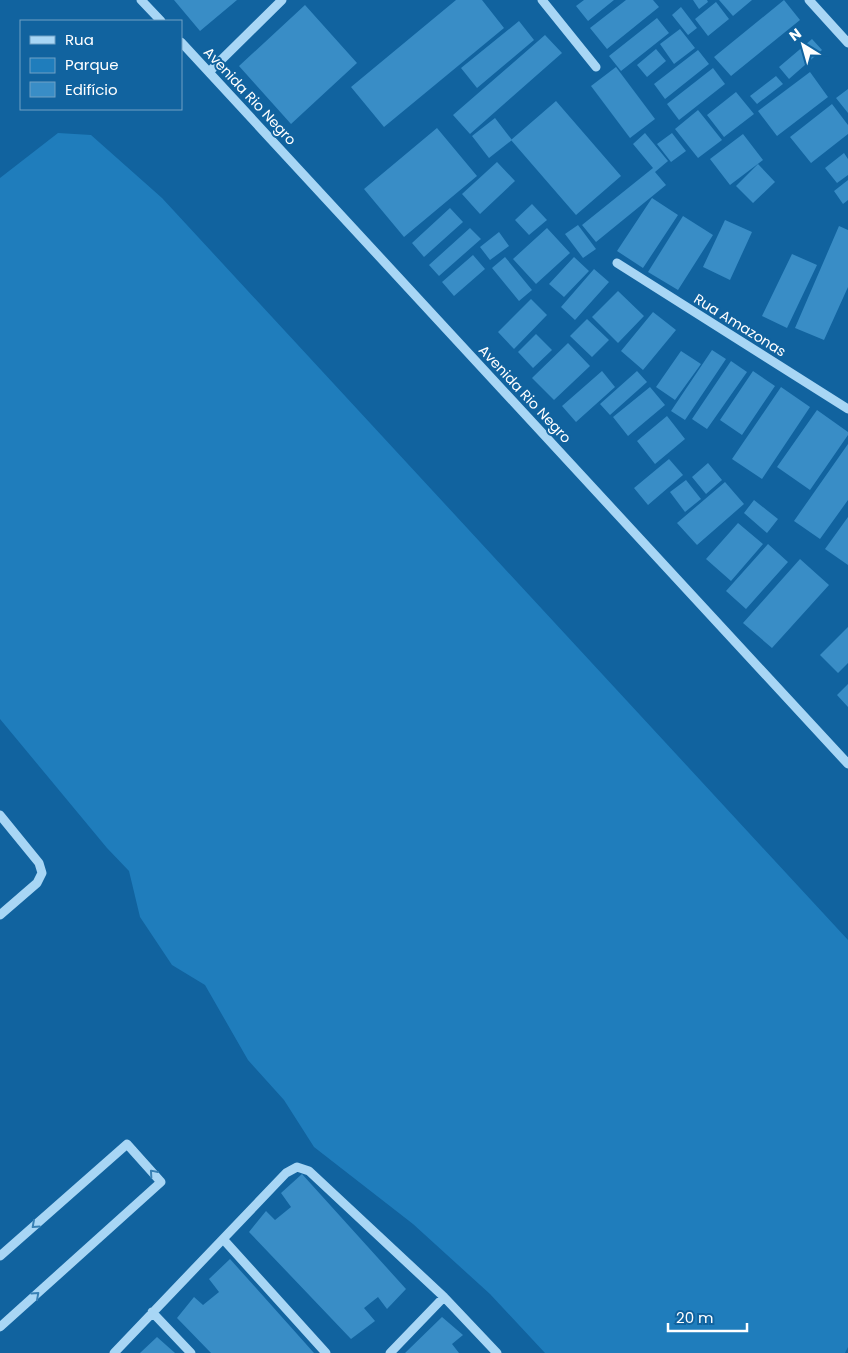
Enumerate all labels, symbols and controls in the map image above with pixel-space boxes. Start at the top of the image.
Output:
legend [20,20,182,110]
north arrow [778,20,828,70]
text: N [785,23,805,46]
text: Rua [65,29,94,50]
street label: Avenida Rio Negro [199,42,301,150]
text: Parque [65,54,118,75]
text: Edifício [65,79,118,100]
street label: Rua Amazonas [690,289,790,361]
street label: Avenida Rio Negro [474,340,576,448]
one-way arrow [150,1170,159,1179]
one-way arrow [32,1220,41,1229]
one-way arrow [31,1291,40,1300]
scale bar [668,1300,747,1332]
text: 20 m [676,1307,714,1328]

